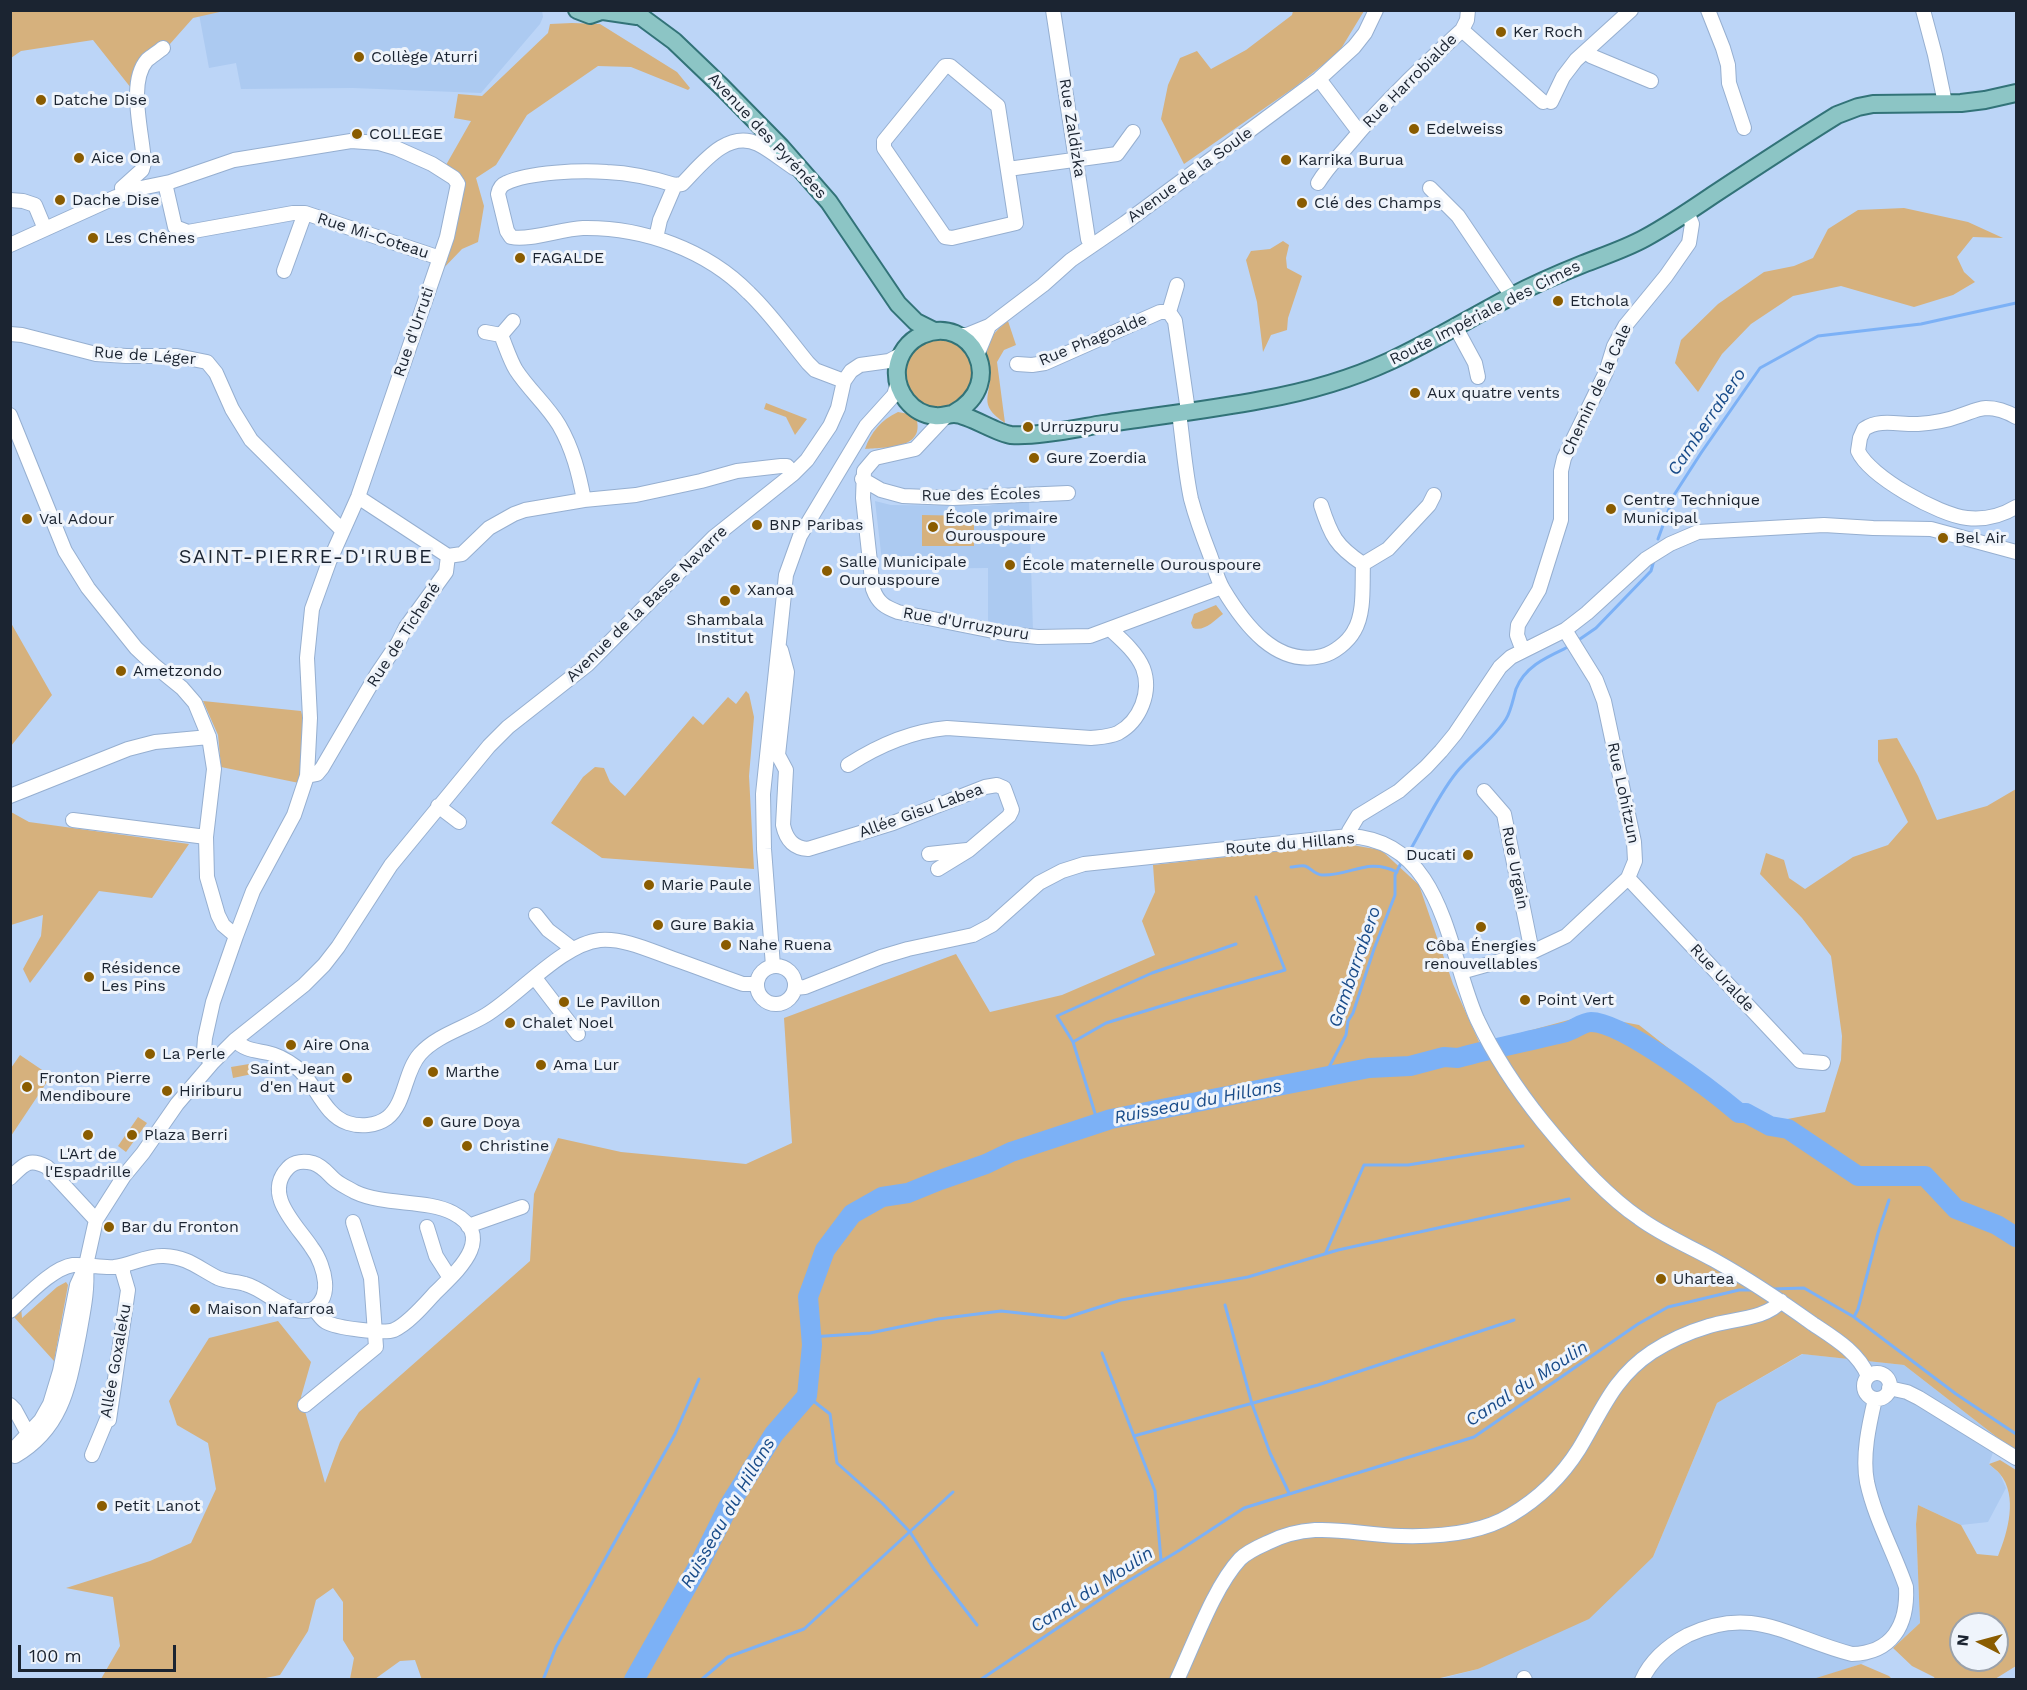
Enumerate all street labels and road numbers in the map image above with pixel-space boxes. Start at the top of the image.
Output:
street label: Rue Harrobialde [1359,30,1461,132]
street label: Avenue des Pyrénées [704,69,830,203]
street label: Rue Zaldizka [1055,77,1089,179]
street label: Avenue de la Soule [1124,123,1256,227]
street label: Rue Mi-Coteau [315,209,431,263]
street label: Route Impériale des Cimes [1387,257,1583,369]
street label: Rue d'Urruti [390,284,438,380]
street label: Rue Phagoalde [1036,310,1150,370]
street label: Chemin de la Cale [1558,321,1636,459]
street label: Rue de Léger [93,343,197,369]
street label: Rue des Écoles [921,484,1041,506]
street label: Avenue de la Basse Navarre [562,522,732,686]
street label: Rue de Tichené [363,579,445,691]
street label: Rue d'Urruzpuru [901,603,1031,645]
street label: Rue Lohitzun [1603,741,1643,845]
street label: Allée Gisu Labea [856,780,986,842]
street label: Rue Urgain [1498,825,1532,911]
street label: Route du Hillans [1225,829,1355,859]
street label: Rue Uralde [1686,940,1758,1016]
street label: Allée Goxaleku [97,1302,135,1420]

